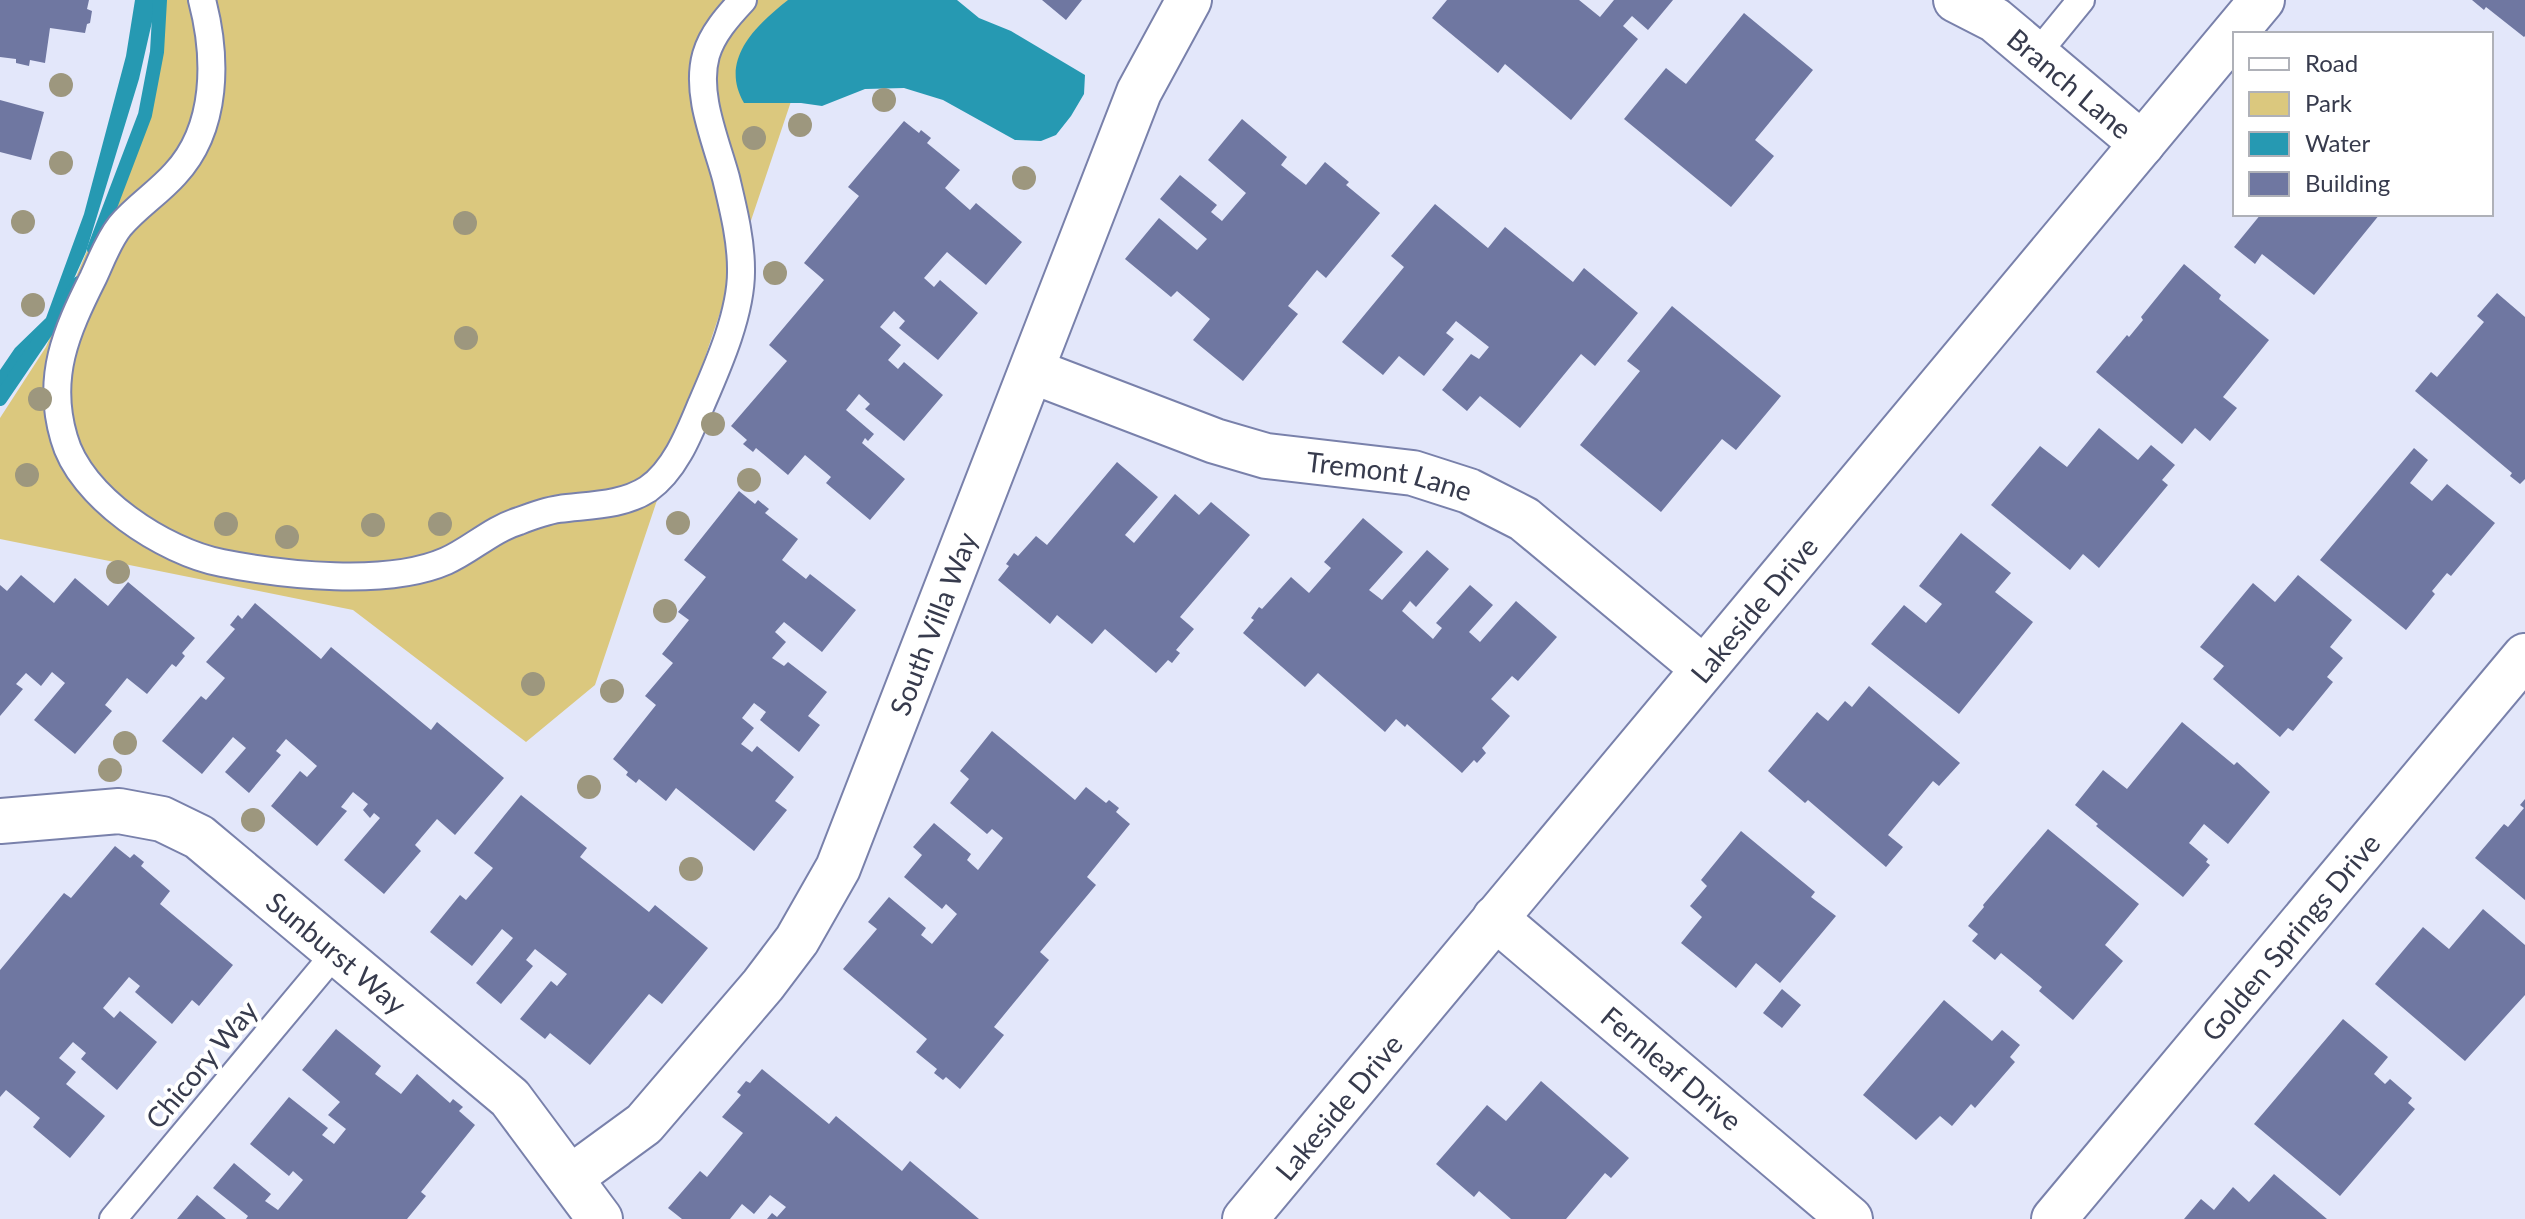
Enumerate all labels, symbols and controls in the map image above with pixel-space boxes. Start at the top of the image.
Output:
street label: Branch Lane [2001,21,2139,145]
legend [2233,32,2493,216]
text: Road [2305,48,2358,77]
text: Park [2305,88,2353,117]
text: Water [2305,128,2370,157]
text: Building [2305,168,2390,197]
street label: Tremont Lane [1305,444,1476,508]
street label: South Villa Way [882,527,984,720]
street label: Lakeside Drive [1683,529,1824,689]
street label: Golden Springs Drive [2194,826,2387,1047]
street label: Sunburst Way [260,884,414,1021]
street label: Chicory Way [138,993,265,1135]
street label: Fernleaf Drive [1595,999,1749,1137]
street label: Lakeside Drive [1268,1027,1409,1187]

